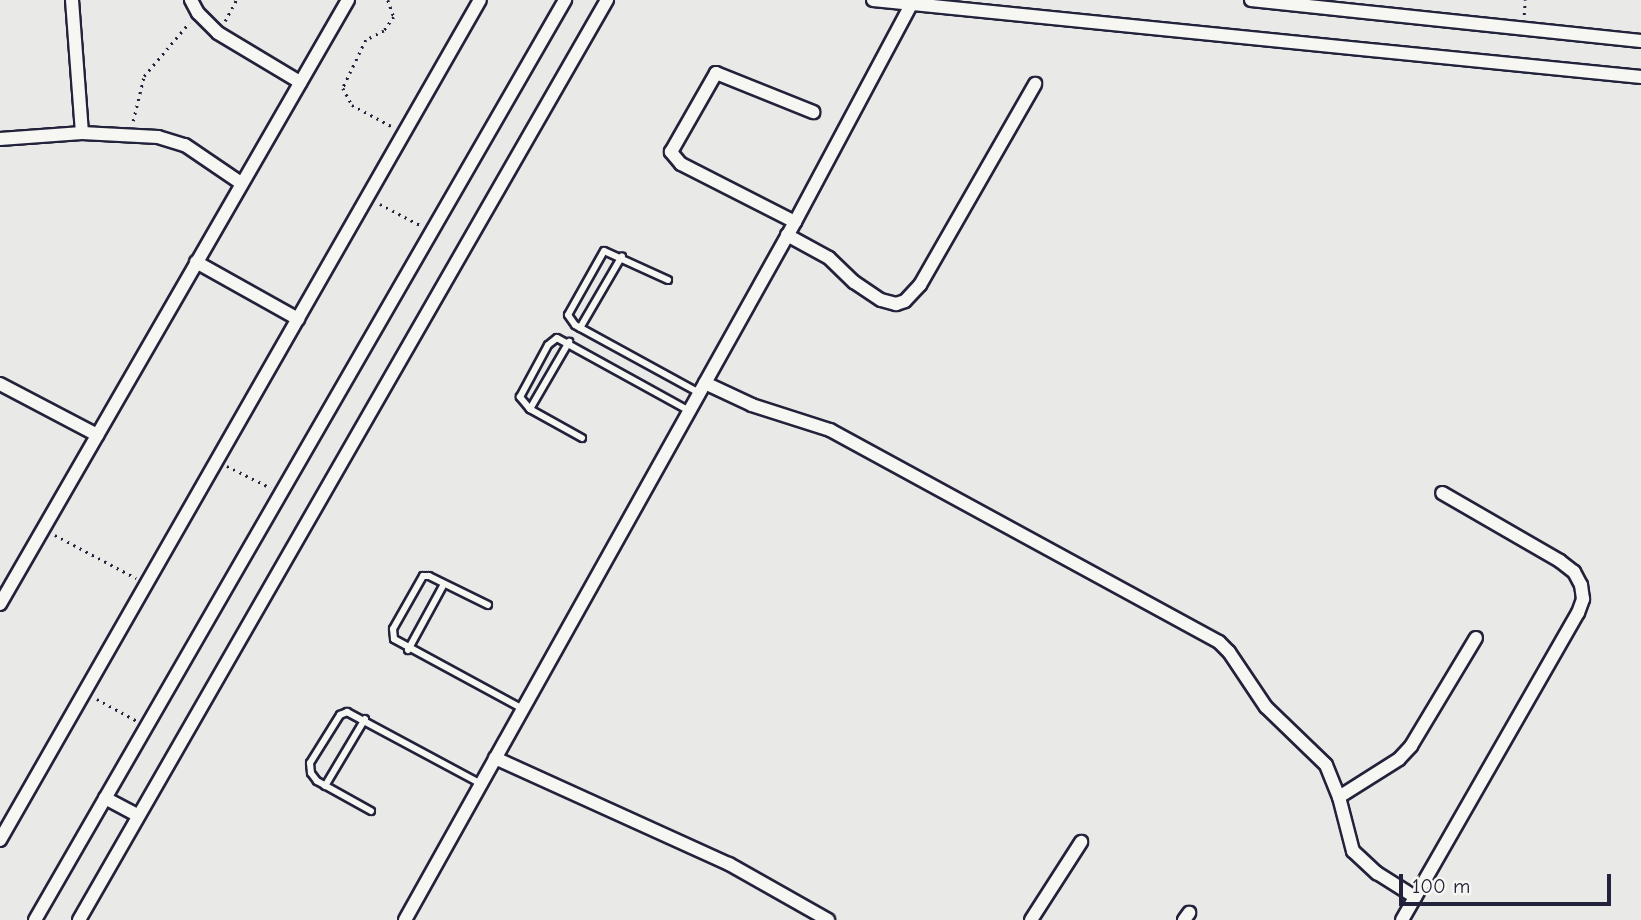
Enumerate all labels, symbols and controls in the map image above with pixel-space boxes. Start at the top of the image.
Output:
scale bar [1403,860,1615,904]
text: 100 m [1412,874,1470,898]

